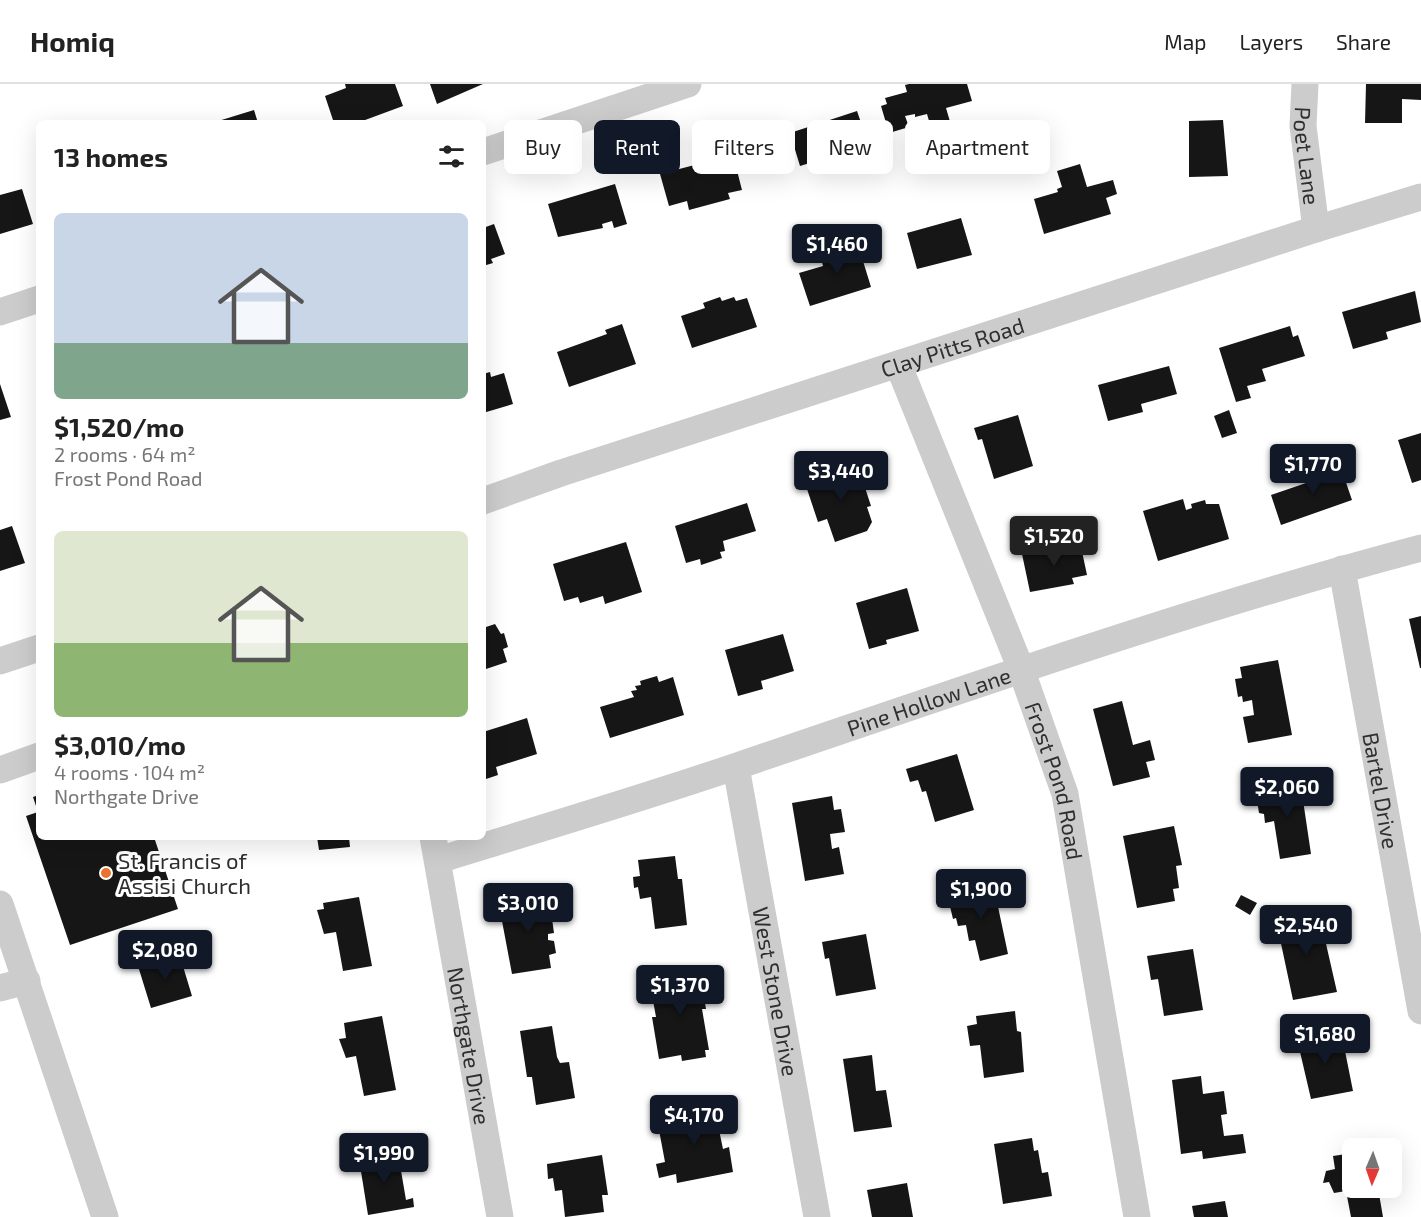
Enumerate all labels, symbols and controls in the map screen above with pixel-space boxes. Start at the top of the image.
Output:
text: Homiq [30,24,115,58]
text: Map [1164,29,1206,54]
text: Layers [1239,29,1303,54]
text: Share [1336,29,1391,54]
street label: Poet Lane [1290,106,1326,206]
chip: Buy [504,120,582,174]
chip: Rent [594,120,680,174]
chip: Filters [692,120,795,174]
chip: New [807,120,893,174]
chip: Apartment [905,120,1050,174]
icon: filters [435,140,468,173]
text: 13 homes [54,141,168,172]
pin: $1,460 [788,224,886,275]
text: $1,460 [806,231,868,255]
icon: home [207,252,315,360]
street label: Clay Pitts Road [877,311,1027,382]
text: $1,520/mo [54,411,184,442]
text: 2 rooms · 64 m² [54,442,196,466]
pin: $1,770 [1264,444,1362,495]
pin: $3,440 [792,451,890,502]
text: $1,770 [1284,451,1342,475]
text: $3,440 [808,458,874,482]
text: Frost Pond Road [54,466,202,490]
pin: $1,520 [1005,516,1103,567]
text: $1,520 [1024,523,1084,547]
icon: home [207,570,315,678]
street label: Pine Hollow Lane [843,661,1014,741]
street label: Frost Pond Road [1021,698,1089,862]
text: $3,010/mo [54,729,186,760]
street label: Bartel Drive [1358,730,1405,851]
text: 4 rooms · 104 m² [54,760,205,784]
pin: $2,060 [1238,767,1336,818]
text: $2,060 [1254,774,1320,798]
text: Northgate Drive [54,784,199,808]
place label: St. Francis of Assisi Church [118,847,251,898]
marker: St. Francis of Assisi Church [99,866,113,880]
pin: $1,900 [932,869,1030,920]
text: $1,900 [950,876,1012,900]
pin: $3,010 [479,883,577,934]
text: $3,010 [497,890,559,914]
street label: West Stone Drive [748,905,804,1078]
pin: $2,540 [1257,905,1355,956]
text: $2,540 [1274,912,1338,936]
pin: $2,080 [116,930,214,981]
text: $2,080 [132,937,198,961]
street label: Northgate Drive [443,965,496,1127]
pin: $1,370 [631,965,729,1016]
text: $1,370 [650,972,710,996]
pin: $1,680 [1276,1014,1374,1065]
text: $1,680 [1294,1021,1356,1045]
pin: $4,170 [645,1095,743,1146]
text: $4,170 [664,1102,724,1126]
pin: $1,990 [335,1133,433,1184]
north arrow [1342,1138,1402,1198]
map controls [1342,1138,1402,1198]
text: $1,990 [353,1140,415,1164]

